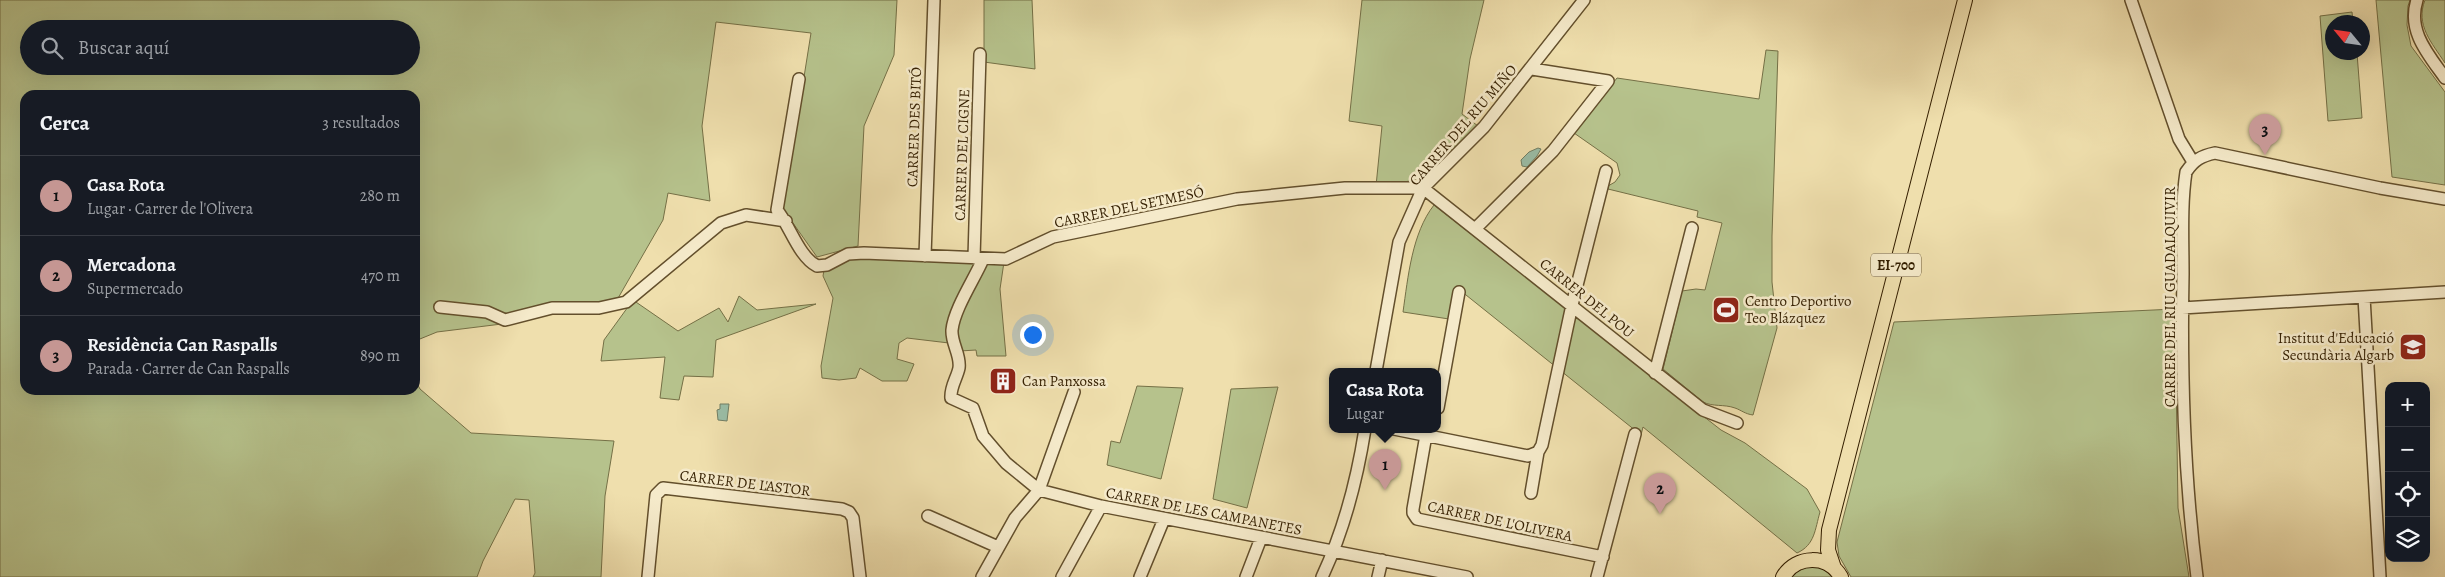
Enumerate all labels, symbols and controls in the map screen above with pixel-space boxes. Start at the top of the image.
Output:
north arrow [2325,15,2370,60]
search box [20,20,420,75]
icon: search [38,34,66,62]
text: Buscar aquí [78,35,169,61]
street label: CARRER DEL RIU MIÑO [1405,60,1521,190]
street label: CARRER DES BITÓ [902,67,926,187]
street label: CARRER DEL CIGNE [950,89,974,221]
text: Cerca [40,109,90,137]
text: 3 resultados [322,112,400,134]
pin: 3 [2249,114,2281,155]
text: Casa Rota [87,172,165,198]
street label: CARRER DEL SETMESÓ [1052,181,1206,233]
text: 1 [53,185,59,207]
text: 280 m [360,185,400,207]
street label: CARRER DEL RIU GUADALQUIVIR [2160,186,2180,407]
text: Lugar · Carrer de l'Olivera [87,198,253,220]
text: Mercadona [87,252,176,278]
street label: CARRER DEL POU [1536,254,1638,342]
road number: EI-700 [1871,254,1921,276]
text: 2 [52,265,60,287]
text: 470 m [361,265,400,287]
text: Supermercado [87,278,183,300]
place label: Centro Deportivo Teo Blázquez [1745,291,1852,328]
sports icon: Centro Deportivo Teo Blázquez [1711,295,1741,325]
your location [1020,322,1046,348]
place label: Institut d'Educació Secundària Algarb [2278,328,2394,365]
text: Residència Can Raspalls [87,332,277,358]
school or university icon: Institut d'Educació Secundària Algarb [2398,332,2428,362]
text: 3 [53,345,59,367]
text: 890 m [360,345,400,367]
text: Parada · Carrer de Can Raspalls [87,358,290,380]
building icon: Can Panxossa [988,366,1018,396]
popup [1329,368,1441,433]
place label: Can Panxossa [1022,371,1106,391]
text: Casa Rota [1346,377,1424,403]
map controls [2385,382,2430,562]
button: + [2385,382,2430,427]
text: Lugar [1346,403,1384,425]
button: − [2385,427,2430,472]
pin: 1 [1369,449,1401,490]
street label: CARRER DE L'ASTOR [679,465,812,501]
button: locate [2385,472,2430,517]
pin: 2 [1644,473,1676,514]
street label: CARRER DE LES CAMPANETES [1104,482,1304,540]
street label: CARRER DE L'OLIVERA [1426,496,1575,546]
button: layers [2385,517,2430,562]

